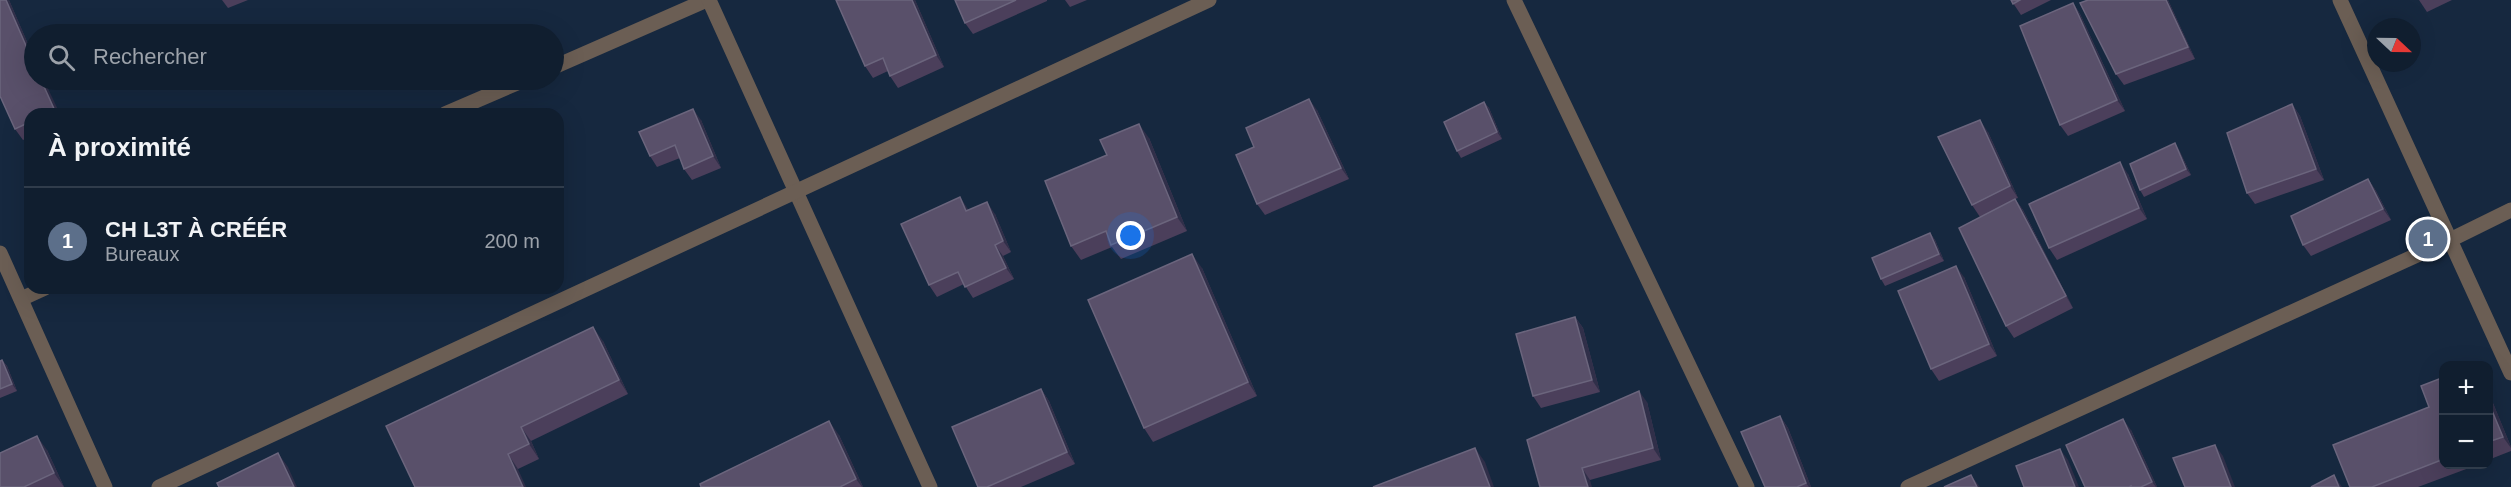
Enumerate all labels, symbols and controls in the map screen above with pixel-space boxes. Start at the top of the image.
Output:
north arrow [2367,18,2421,72]
search box [24,24,564,90]
icon: search [45,41,78,74]
text: Rechercher [93,44,207,69]
text: À proximité [48,132,191,162]
pin: 1 [2408,216,2448,262]
text: CH L3T À CRÉÉR [105,217,287,242]
your location [1116,221,1145,250]
text: 1 [62,230,73,252]
text: 200 m [484,230,540,252]
text: Bureaux [105,243,180,265]
map controls [2439,361,2493,469]
button: + [2439,361,2493,415]
button: − [2439,415,2493,469]

